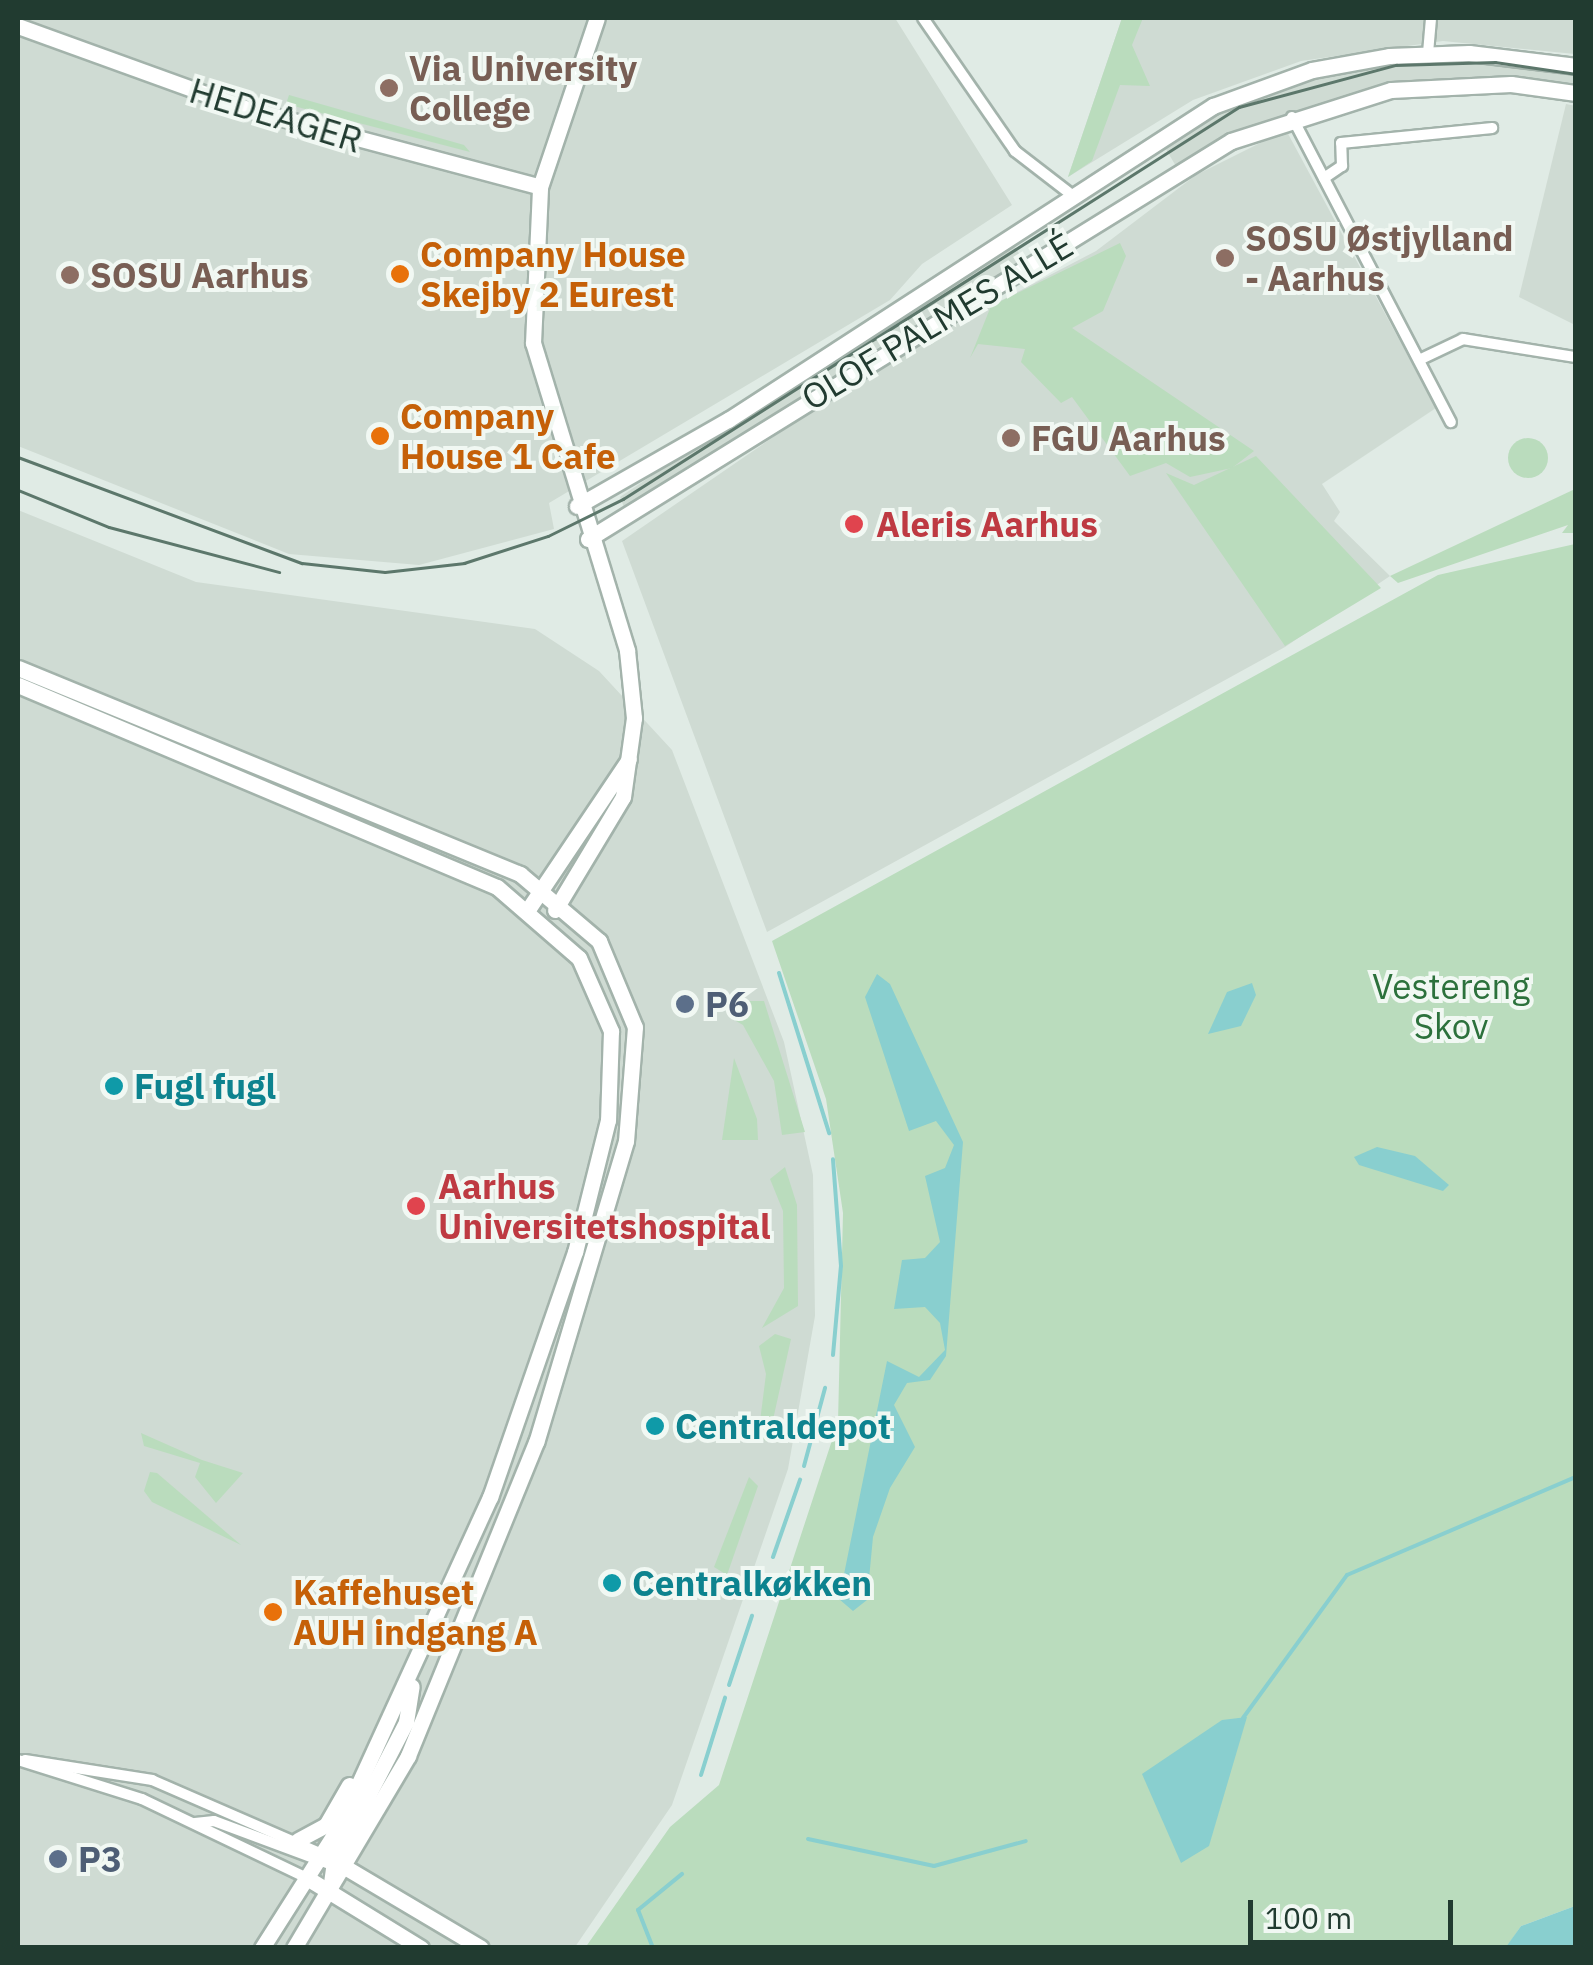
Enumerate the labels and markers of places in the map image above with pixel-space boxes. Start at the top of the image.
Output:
place label: Via University College [409,47,637,129]
marker: Via University College [378,77,400,99]
place label: SOSU Østjylland - Aarhus [1245,217,1514,299]
place label: Company House Skejby 2 Eurest [420,233,686,315]
marker: SOSU Østjylland - Aarhus [1214,247,1236,269]
place label: SOSU Aarhus [90,254,309,296]
marker: Company House Skejby 2 Eurest [389,263,411,285]
marker: SOSU Aarhus [59,264,81,286]
place label: Company House 1 Cafe [400,395,616,477]
place label: FGU Aarhus [1031,417,1226,459]
marker: Company House 1 Cafe [369,425,391,447]
marker: FGU Aarhus [1000,427,1022,449]
place label: Aleris Aarhus [876,503,1098,545]
marker: Aleris Aarhus [841,511,867,537]
place label: P6 [705,983,749,1025]
marker: P6 [674,993,696,1015]
place label: Fugl fugl [134,1065,276,1107]
marker: Fugl fugl [103,1075,125,1097]
place label: Aarhus Universitetshospital [438,1165,771,1247]
marker: Aarhus Universitetshospital [403,1193,429,1219]
place label: Centraldepot [675,1405,891,1447]
marker: Centraldepot [644,1415,666,1437]
place label: Centralkøkken [632,1562,872,1604]
place label: Kaffehuset AUH indgang A [293,1571,538,1653]
marker: Centralkøkken [601,1572,623,1594]
marker: Kaffehuset AUH indgang A [262,1601,284,1623]
place label: P3 [78,1838,122,1880]
marker: P3 [47,1848,69,1870]

